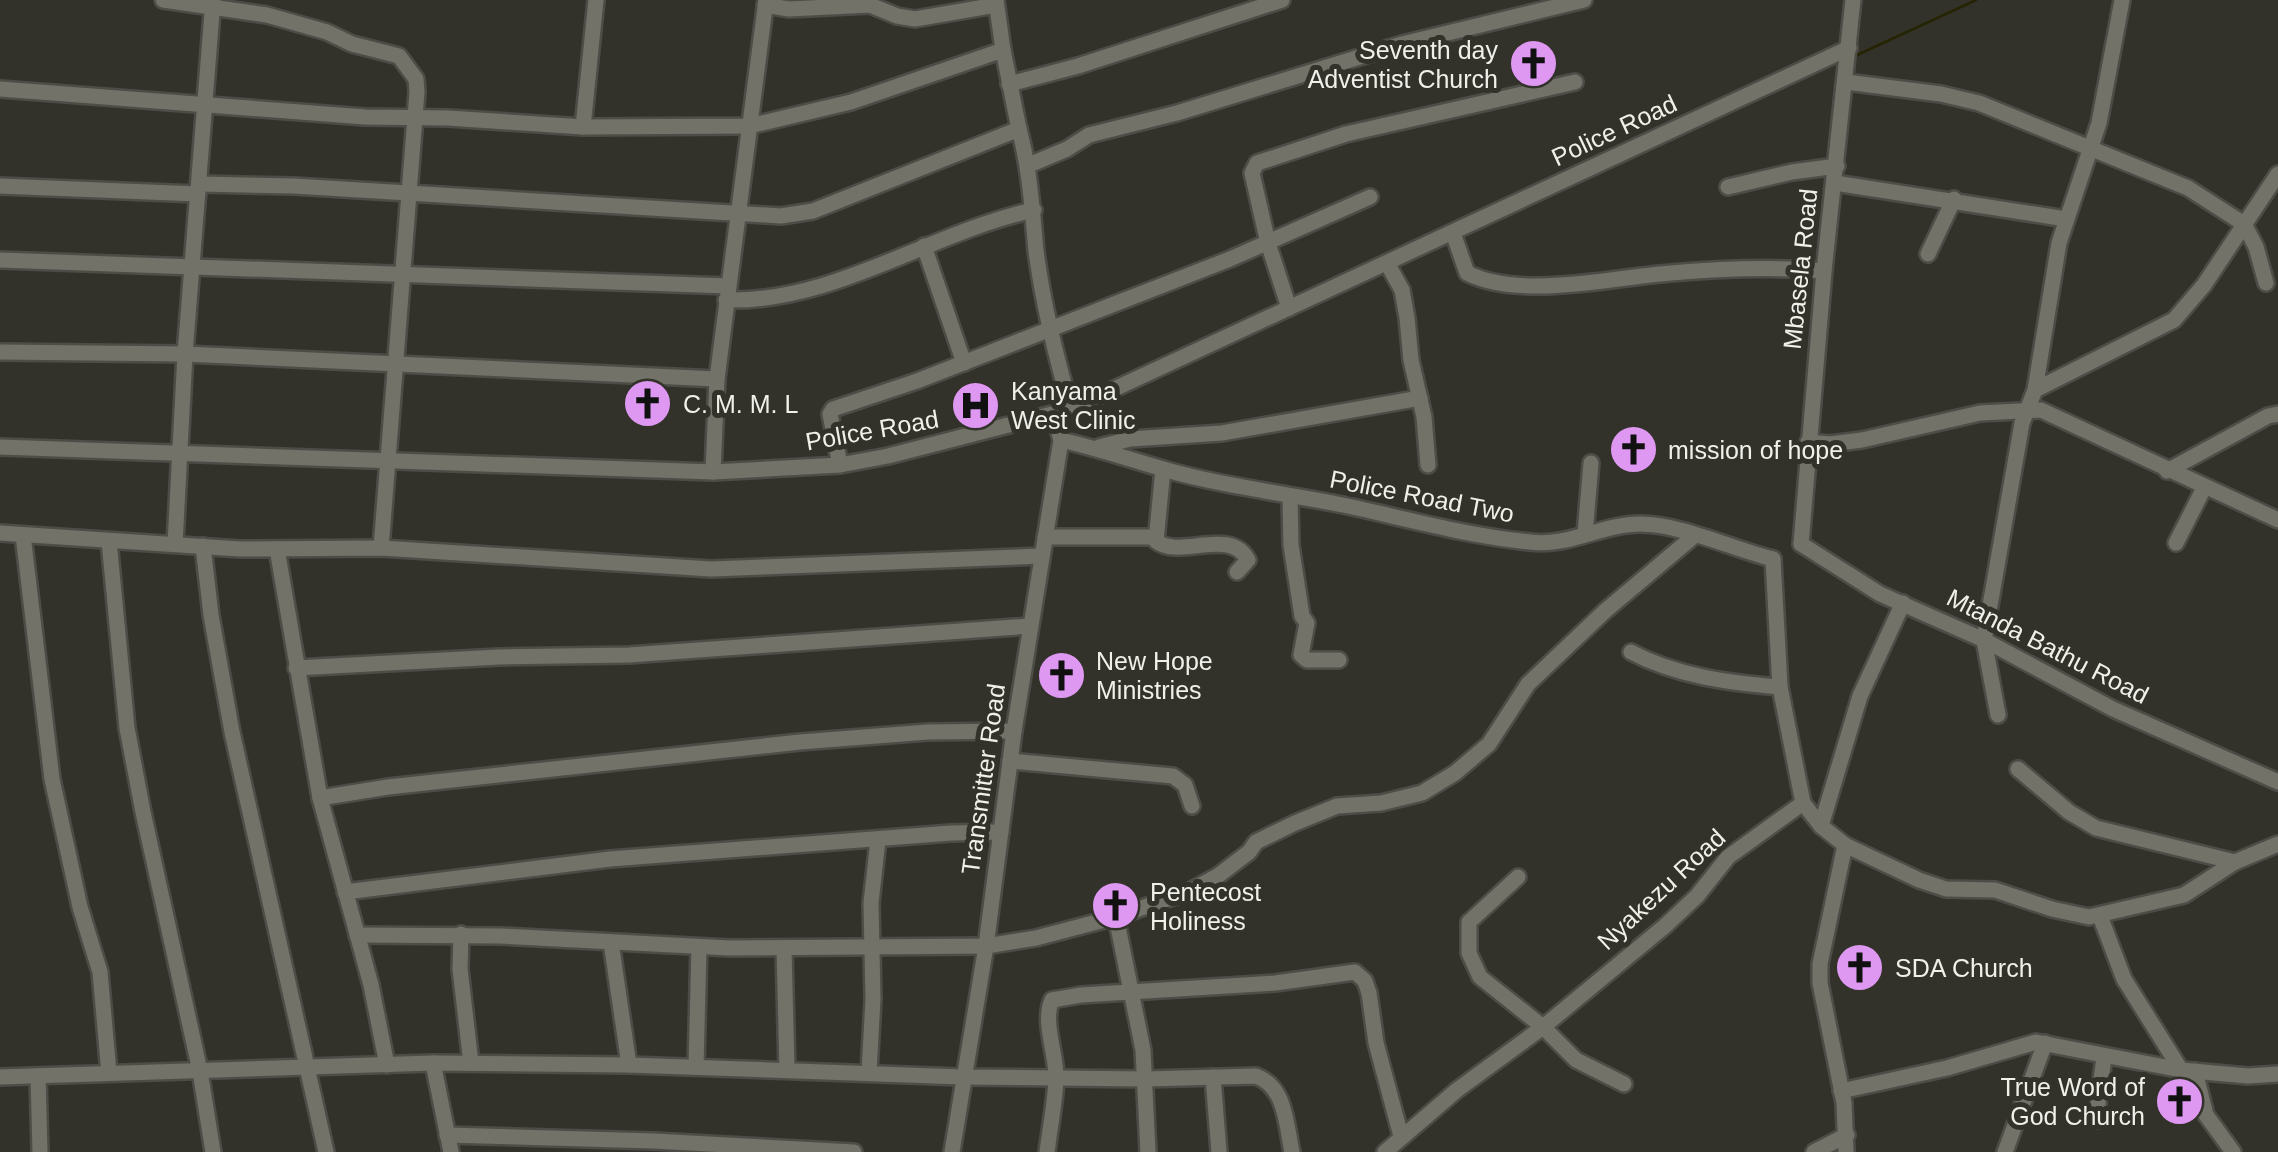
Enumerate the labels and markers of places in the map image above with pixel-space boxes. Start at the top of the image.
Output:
place label: Seventh day Adventist Church [1308,36,1498,93]
church icon: Seventh day Adventist Church [1507,38,1559,90]
place label: Kanyama West Clinic [1011,377,1136,434]
church icon: C. M. M. L [622,378,674,430]
hospital icon: Kanyama West Clinic [950,379,1002,431]
place label: C. M. M. L [683,390,798,418]
church icon: mission of hope [1607,424,1659,476]
place label: mission of hope [1668,436,1843,464]
place label: New Hope Ministries [1096,647,1213,704]
church icon: New Hope Ministries [1035,649,1087,701]
place label: Pentecost Holiness [1150,878,1261,935]
church icon: Pentecost Holiness [1089,880,1141,932]
church icon: SDA Church [1834,942,1886,994]
place label: SDA Church [1895,954,2033,982]
place label: True Word of God Church [2001,1073,2145,1130]
church icon: True Word of God Church [2154,1075,2206,1127]

